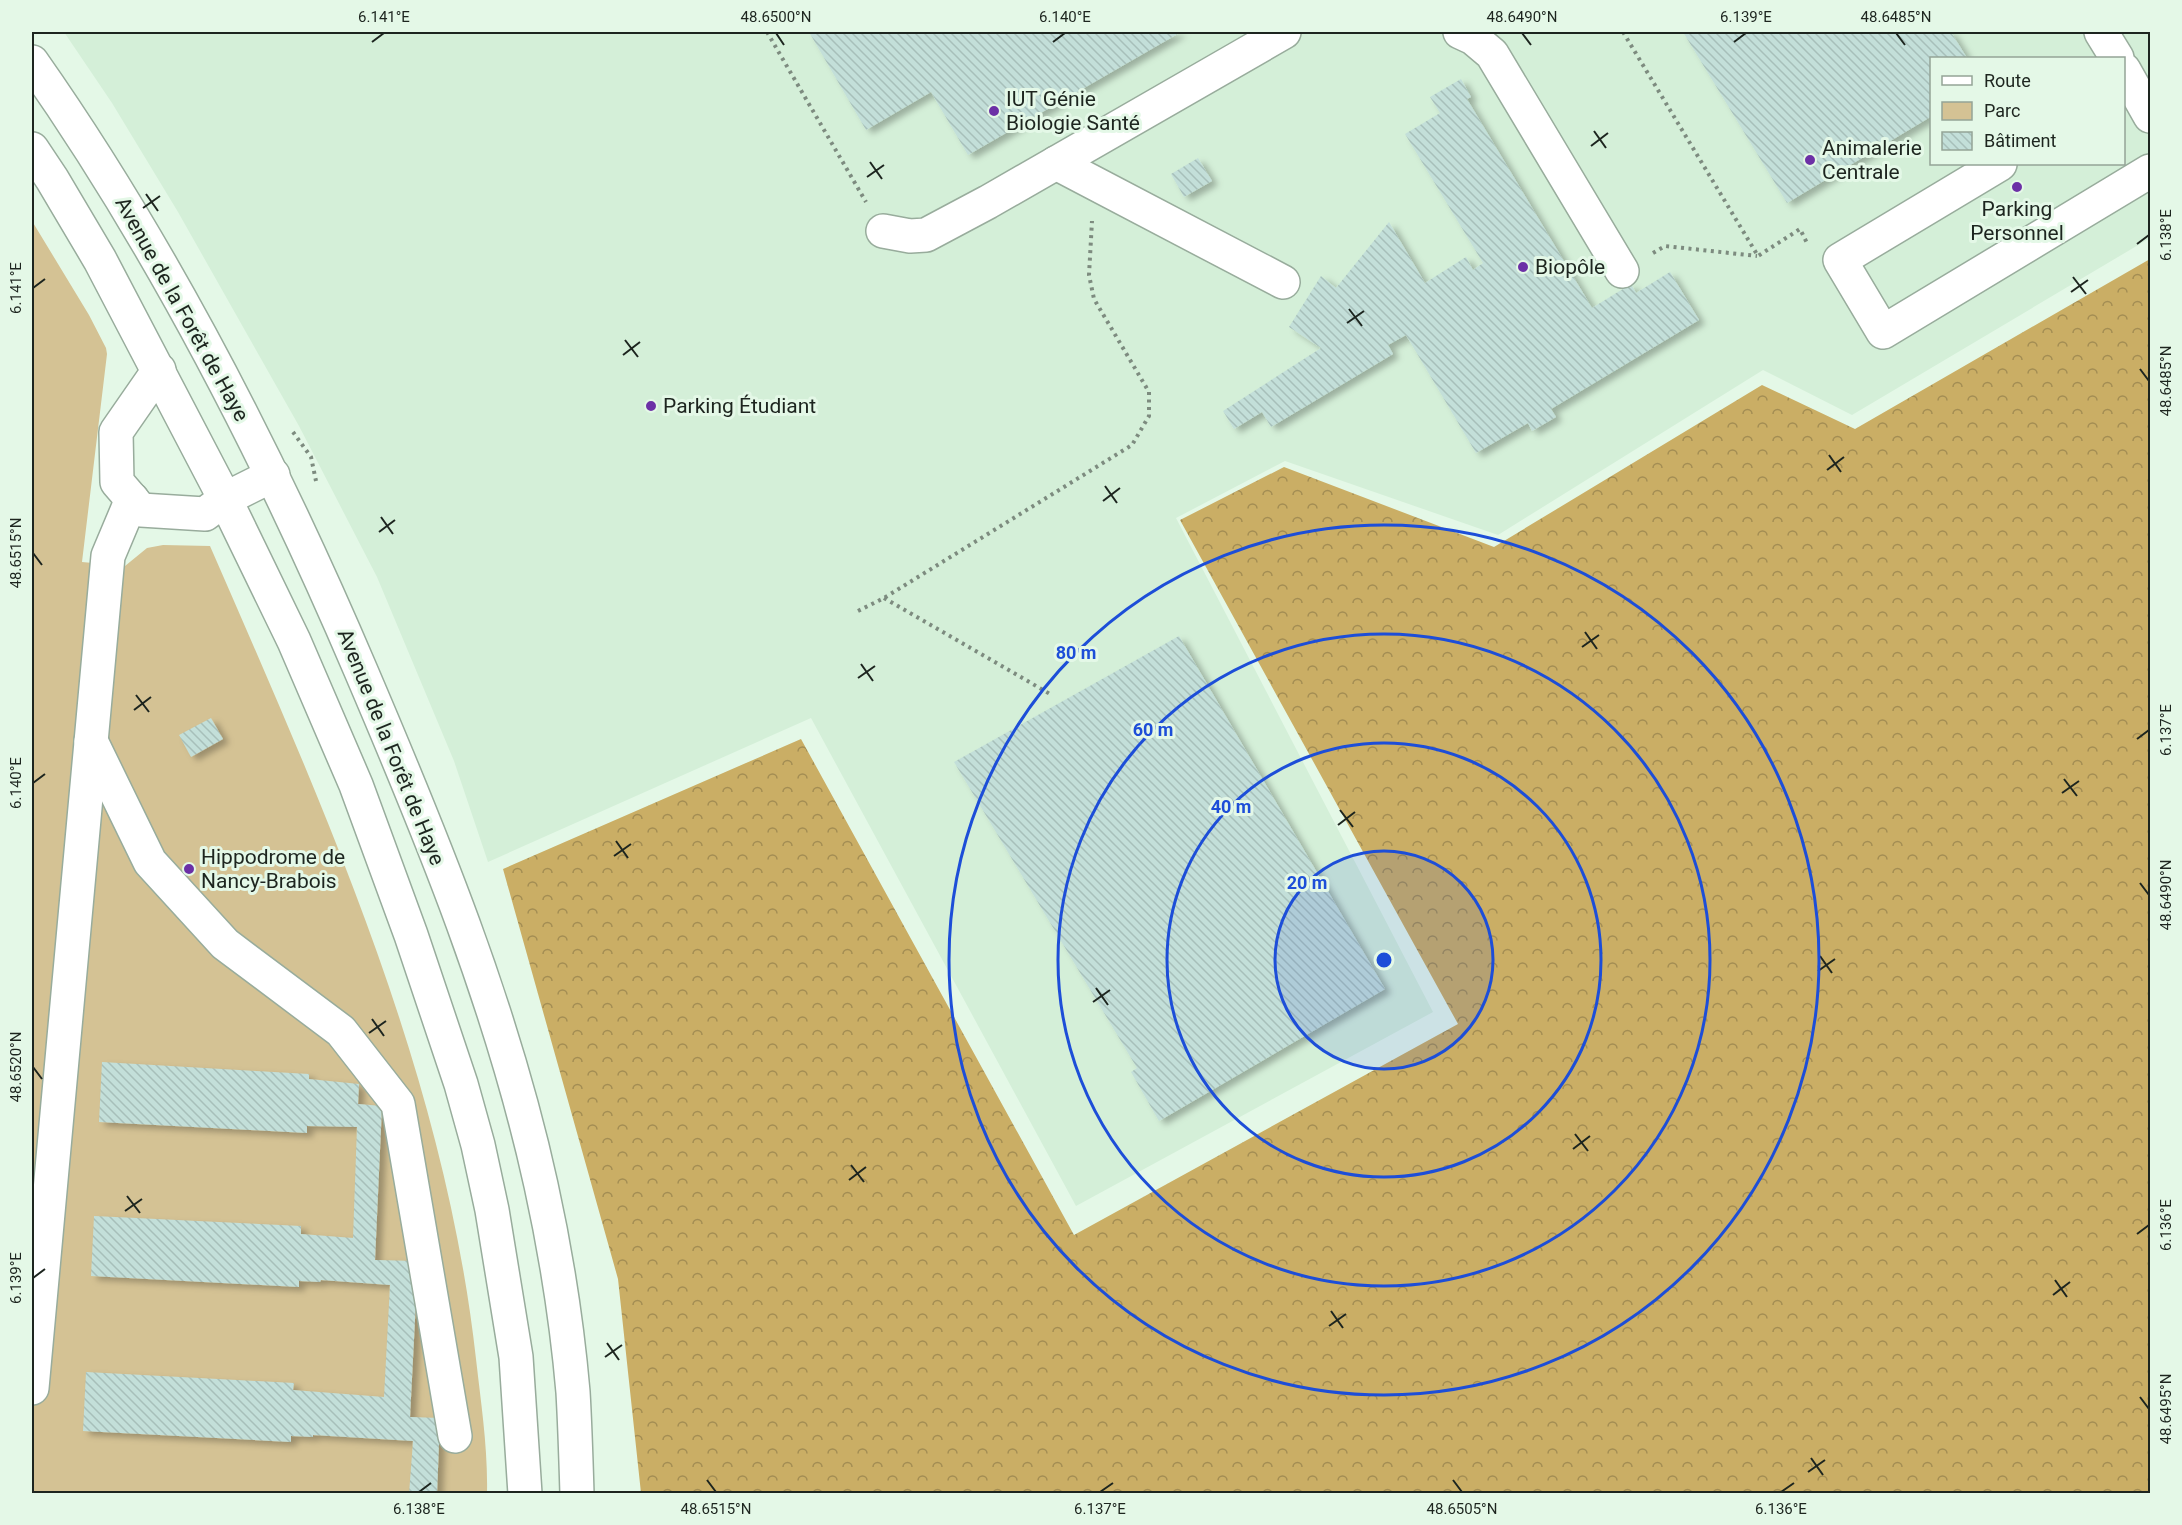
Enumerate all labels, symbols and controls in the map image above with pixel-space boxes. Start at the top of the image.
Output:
text: 6.141°E [358,8,410,26]
text: 48.6500°N [741,8,811,26]
text: 6.140°E [1039,8,1091,26]
text: 48.6490°N [1487,8,1557,26]
text: 6.139°E [1720,8,1772,26]
text: 48.6485°N [1861,8,1931,26]
legend [1930,57,2125,165]
text: Route [1984,70,2031,91]
place label: IUT Génie Biologie Santé [1006,87,1140,135]
text: Parc [1984,100,2020,121]
marker: IUT Génie Biologie Santé [987,104,1001,118]
text: Bâtiment [1984,130,2057,151]
place label: Animalerie Centrale [1822,136,1922,184]
marker: Animalerie Centrale [1803,153,1817,167]
marker: Parking Personnel [2010,180,2024,194]
street label: Avenue de la Forêt de Haye [110,193,254,425]
place label: Parking Personnel [1970,197,2064,245]
text: 6.138°E [2157,209,2175,261]
place label: Biopôle [1535,255,1605,279]
marker: Biopôle [1516,260,1530,274]
text: 6.141°E [7,262,25,314]
text: 48.6485°N [2157,346,2175,416]
place label: Parking Étudiant [663,394,816,418]
marker: Parking Étudiant [644,399,658,413]
text: 48.6515°N [7,518,25,588]
street label: Avenue de la Forêt de Haye [333,625,449,869]
text: 80 m [1056,642,1096,663]
text: 6.137°E [2157,704,2175,756]
text: 60 m [1133,719,1173,740]
text: 6.140°E [7,757,25,809]
text: 40 m [1211,796,1251,817]
place label: Hippodrome de Nancy-Brabois [201,845,345,893]
text: 48.6490°N [2157,860,2175,930]
marker: Hippodrome de Nancy-Brabois [182,862,196,876]
text: 20 m [1287,872,1327,893]
centre of rings [1374,950,1394,970]
text: 48.6520°N [7,1032,25,1102]
text: 6.136°E [2157,1199,2175,1251]
text: 6.139°E [7,1252,25,1304]
text: 48.6495°N [2157,1374,2175,1444]
text: 6.138°E [393,1500,445,1518]
text: 48.6515°N [681,1500,751,1518]
text: 6.137°E [1074,1500,1126,1518]
text: 48.6505°N [1427,1500,1497,1518]
text: 6.136°E [1755,1500,1807,1518]

